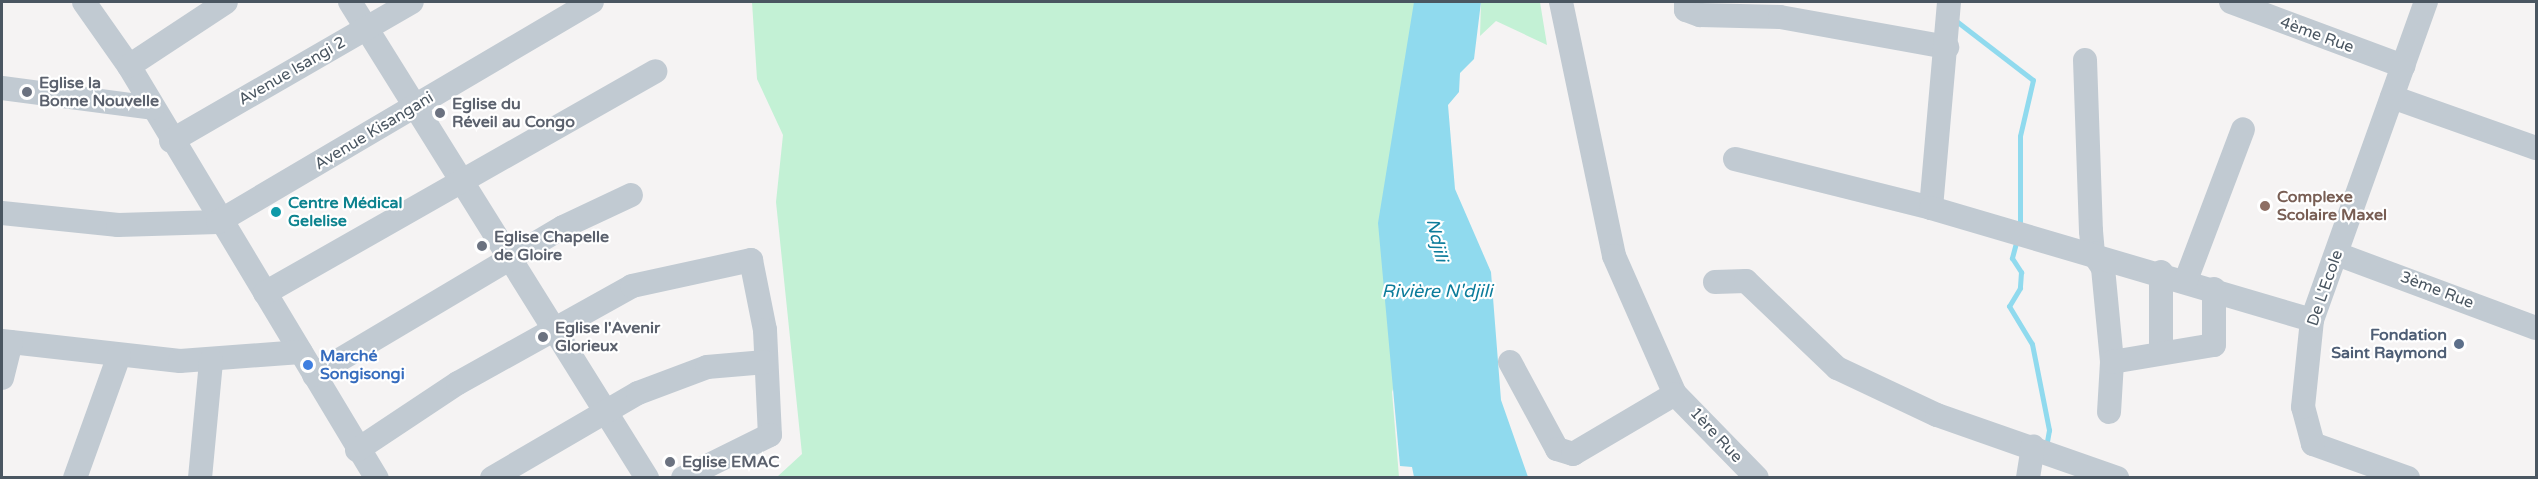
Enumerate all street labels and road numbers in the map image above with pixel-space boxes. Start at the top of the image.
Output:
street label: 4ème Rue [2277,13,2357,57]
street label: Avenue Isangi 2 [235,33,349,109]
street label: Avenue Kisangani [311,88,437,174]
street label: De L'Ecole [2303,248,2347,328]
street label: 3ème Rue [2398,267,2476,313]
street label: 1ère Rue [1686,403,1746,467]

